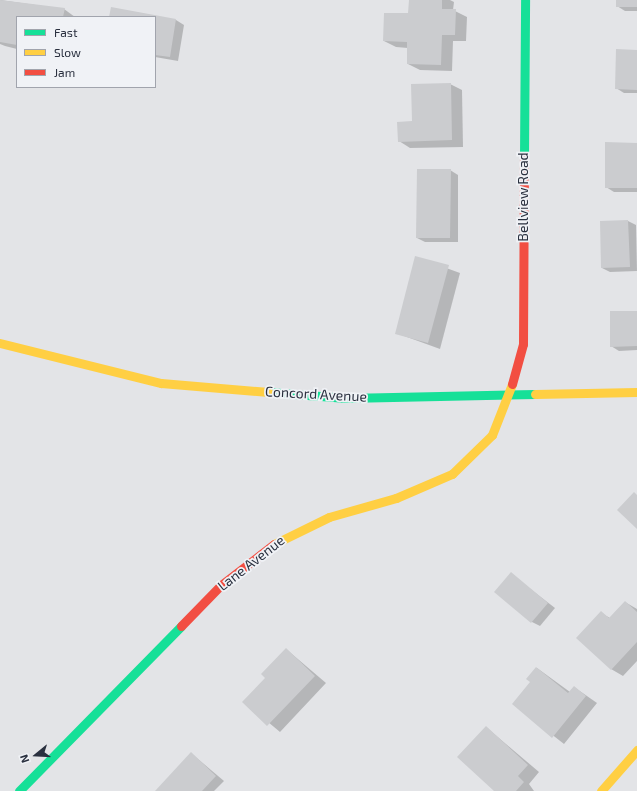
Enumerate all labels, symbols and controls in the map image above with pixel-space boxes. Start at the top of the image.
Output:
legend [16,16,156,88]
text: Fast [54,25,77,39]
text: Slow [54,45,81,59]
text: Jam [54,65,75,79]
street label: Bellview Road [515,152,531,242]
street label: Concord Avenue [264,383,368,405]
street label: Lane Avenue [214,532,288,594]
north arrow [16,735,56,775]
text: N [17,753,32,765]

